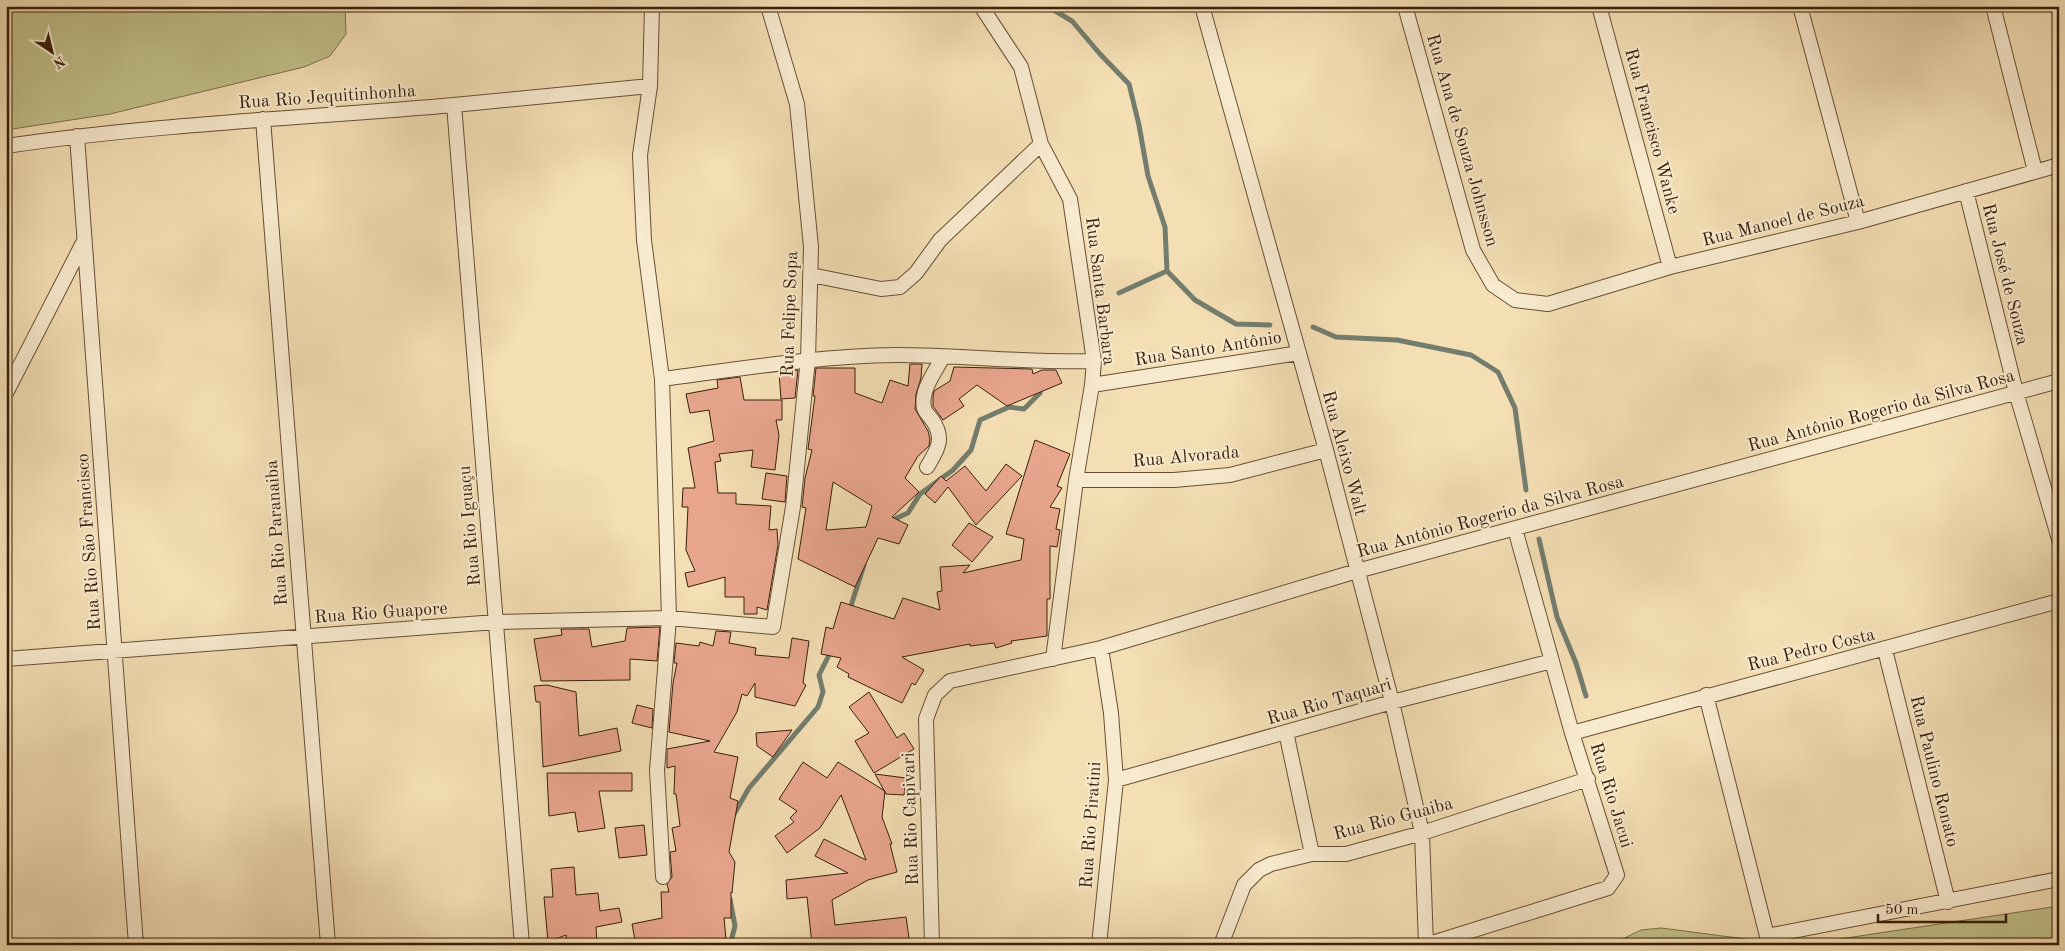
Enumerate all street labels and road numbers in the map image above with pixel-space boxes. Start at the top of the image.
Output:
street label: Rua Ana de Souza Johnsson [1423,32,1501,249]
street label: Rua Francisco Wanke [1621,46,1683,216]
street label: Rua Rio Jequitinhonha [238,82,416,112]
street label: Rua Manoel de Souza [1700,192,1866,250]
street label: Rua José de Souza [1979,201,2031,347]
street label: Rua Santa Barbara [1082,216,1118,367]
street label: Rua Felipe Sopa [779,251,801,377]
street label: Rua Santo Antônio [1133,328,1283,370]
street label: Rua Antônio Rogerio da Silva Rosa [1746,367,2017,455]
street label: Rua Aleixo Walt [1319,389,1369,518]
street label: Rua Alvorada [1132,443,1240,471]
street label: Rua Rio São Francisco [74,453,104,631]
street label: Rua Rio Paranaiba [263,459,291,607]
street label: Rua Rio Iguaçu [456,465,484,587]
street label: Rua Antônio Rogerio da Silva Rosa [1355,473,1626,561]
street label: Rua Rio Guapore [314,599,448,627]
street label: Rua Pedro Costa [1746,625,1877,675]
street label: Rua Rio Taquari [1265,676,1394,728]
street label: Rua Paulino Ronato [1906,694,1962,849]
street label: Rua Rio Jacui [1586,740,1636,850]
street label: Rua Rio Capivari [900,752,922,886]
street label: Rua Rio Piratini [1078,761,1104,889]
street label: Rua Rio Guaiba [1332,794,1455,844]

